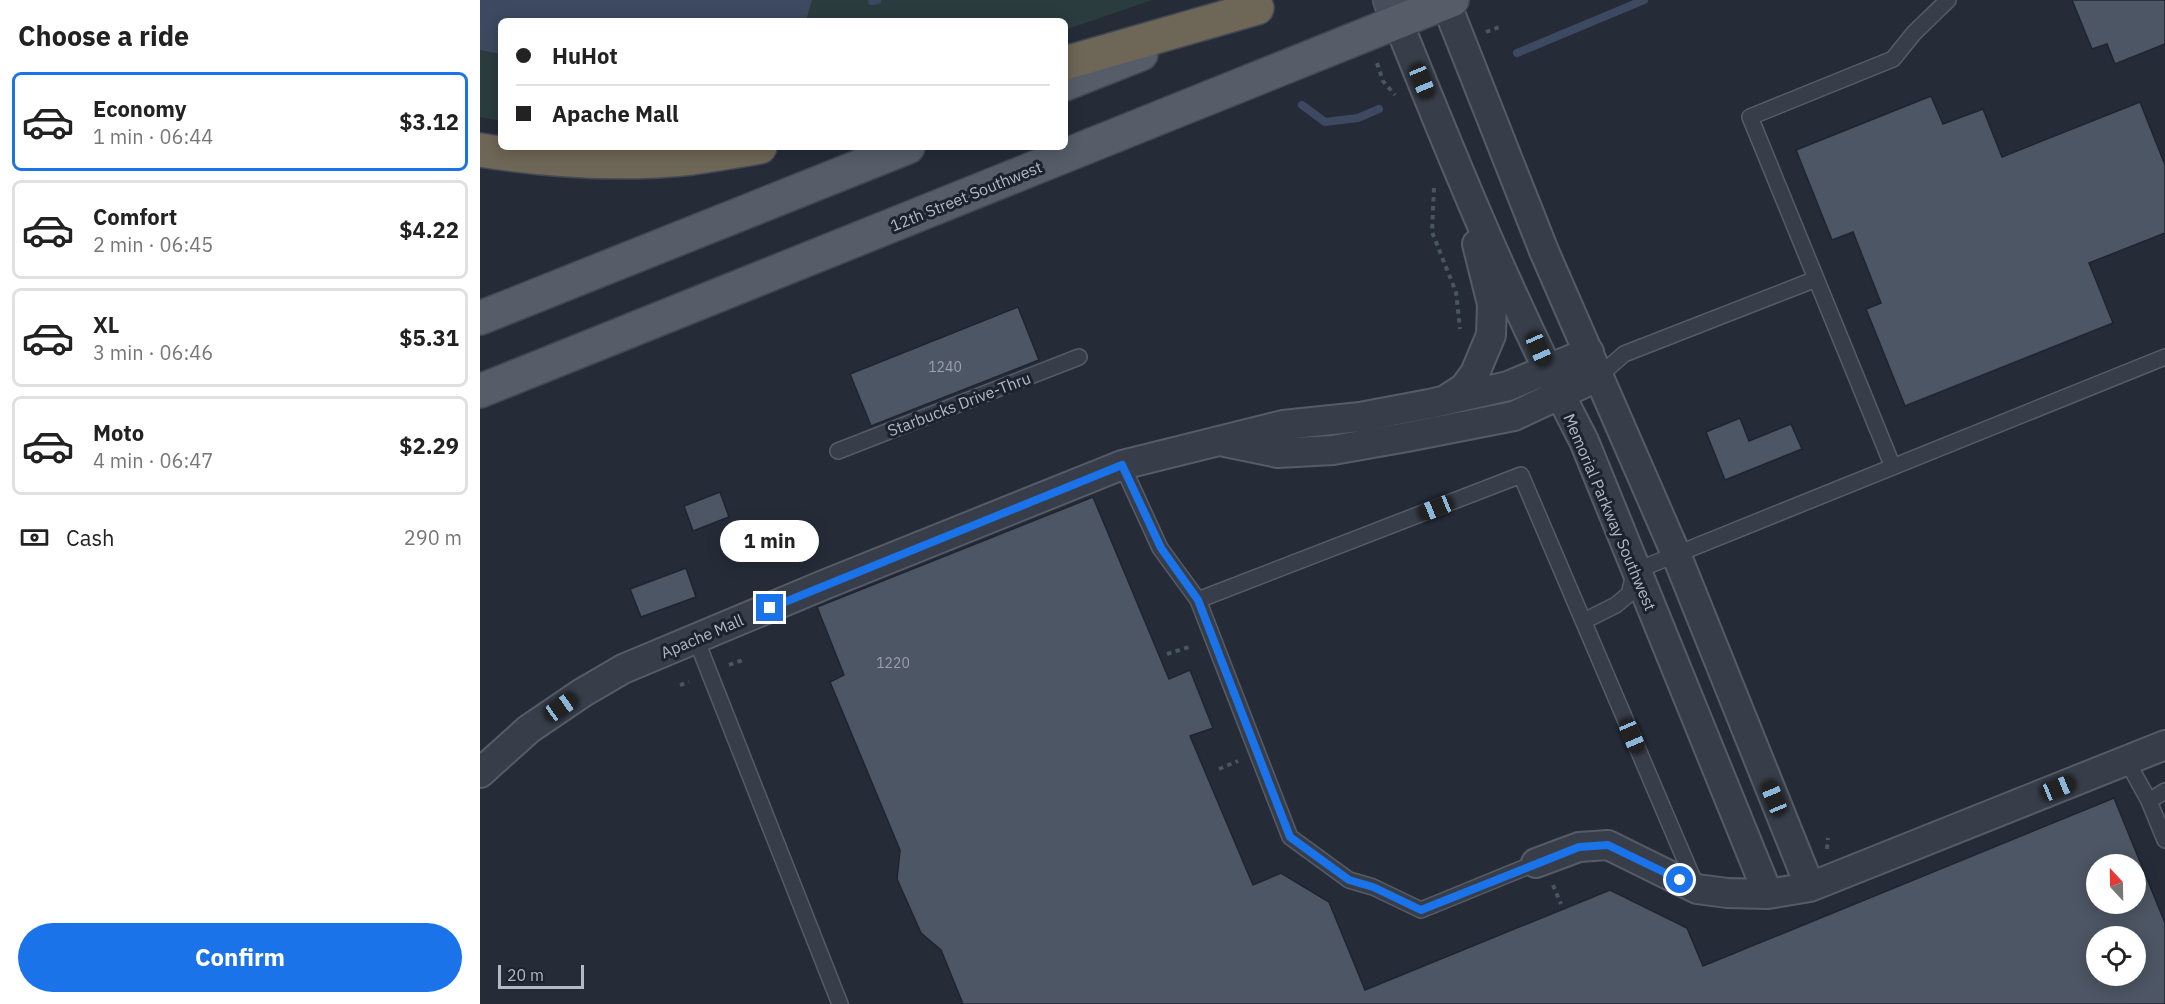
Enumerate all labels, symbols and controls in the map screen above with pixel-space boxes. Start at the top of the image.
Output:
text: Choose a ride [18,18,189,53]
text: HuHot [552,41,618,70]
car [1407,61,1437,101]
text: Economy [93,94,187,123]
icon: car [21,95,75,149]
text: Apache Mall [552,99,679,128]
text: $3.12 [399,107,459,136]
text: 1 min · 06:44 [93,123,213,150]
street label: 12th Street Southwest [887,156,1045,236]
text: Comfort [93,202,177,231]
icon: car [21,203,75,257]
text: $4.22 [399,215,459,244]
text: 2 min · 06:45 [93,231,213,258]
text: XL [93,310,119,339]
icon: car [21,311,75,365]
text: $5.31 [399,323,459,352]
car [1523,329,1555,369]
text: 3 min · 06:46 [93,339,213,366]
house number: 1240 [928,358,962,376]
street label: Starbucks Drive-Thru [885,367,1033,441]
street label: Memorial Parkway Southwest [1559,410,1661,614]
text: Moto [93,418,144,447]
icon: car [21,419,75,473]
text: $2.29 [399,431,459,460]
text: 4 min · 06:47 [93,447,213,474]
car [1416,493,1456,523]
icon: cash [18,521,51,554]
callout: 1 min [720,521,820,563]
text: Cash [66,523,115,552]
text: 290 m [404,524,462,551]
text: 1 min [743,527,796,554]
route end [756,594,783,621]
street label: Apache Mall [658,610,746,662]
house number: 1220 [876,654,910,672]
car [541,689,581,725]
car [1617,716,1647,756]
car [2038,773,2078,803]
car [1759,778,1789,818]
north arrow [2086,854,2146,914]
map controls [2086,854,2146,986]
route start [1666,866,1693,893]
button: Confirm [18,923,462,992]
button: locate [2086,926,2146,986]
scale bar [498,962,584,990]
text: 20 m [507,965,544,985]

